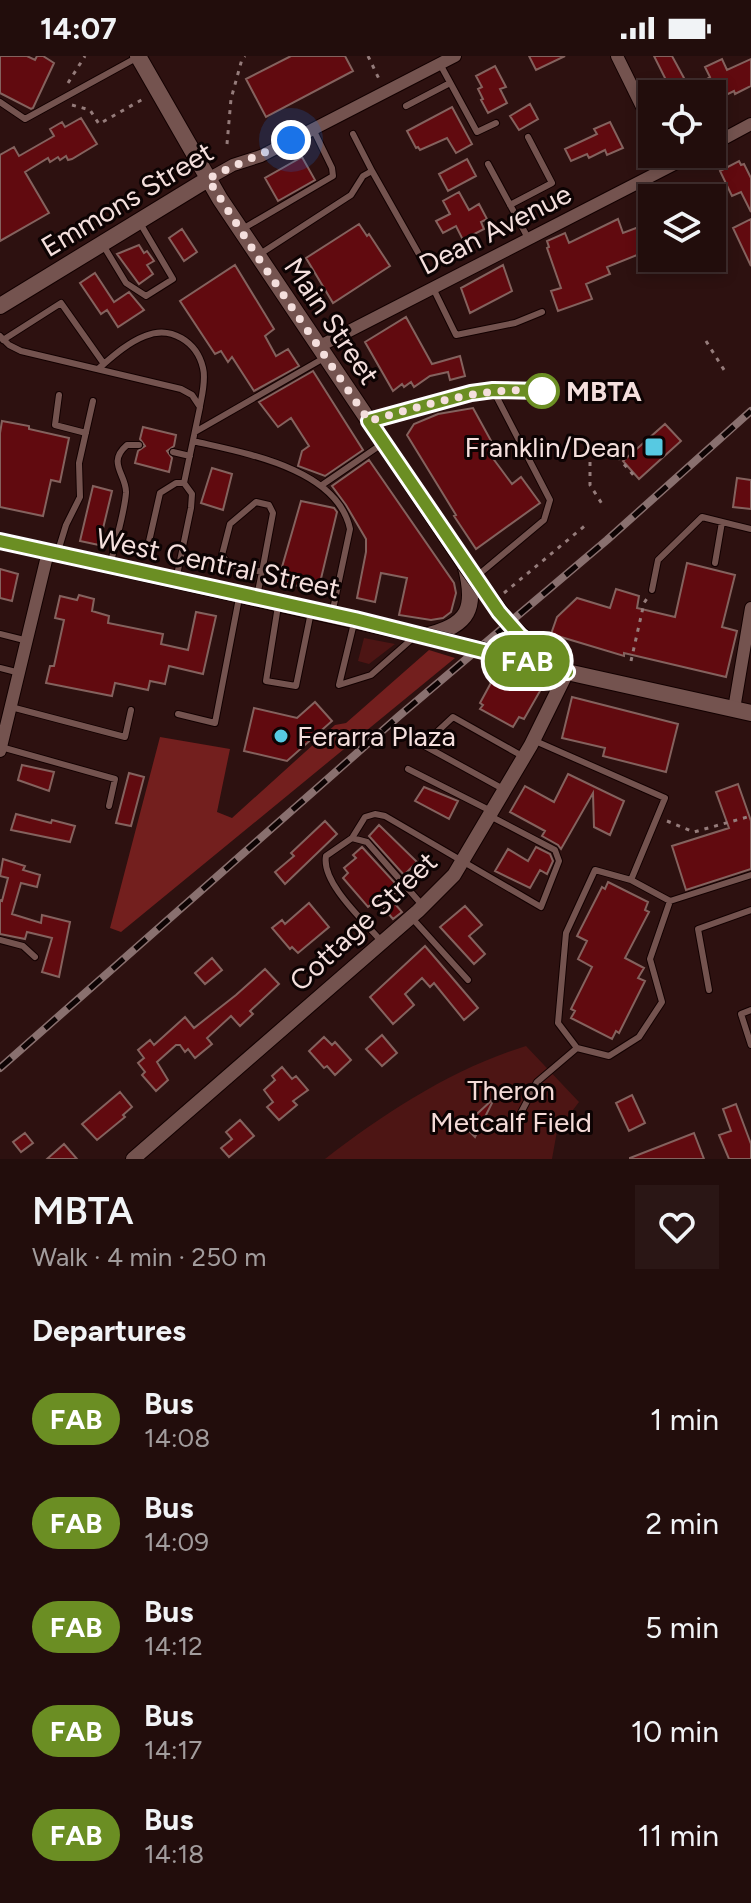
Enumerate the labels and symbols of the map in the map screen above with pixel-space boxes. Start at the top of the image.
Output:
your location [271,120,311,160]
street label: Emmons Street [35,134,219,264]
street label: Dean Avenue [413,176,577,282]
street label: Main Street [277,251,387,391]
marker: MBTA [525,374,559,408]
place label: MBTA [566,374,642,408]
place label: Franklin/Dean [464,430,636,464]
marker: Franklin/Dean [643,436,665,458]
street label: West Central Street [93,521,343,605]
line badge: FAB [481,635,573,687]
place label: Ferarra Plaza [297,719,456,753]
marker: Ferarra Plaza [272,727,290,745]
street label: Cottage Street [282,844,444,998]
park label: Theron Metcalf Field [430,1073,592,1139]

